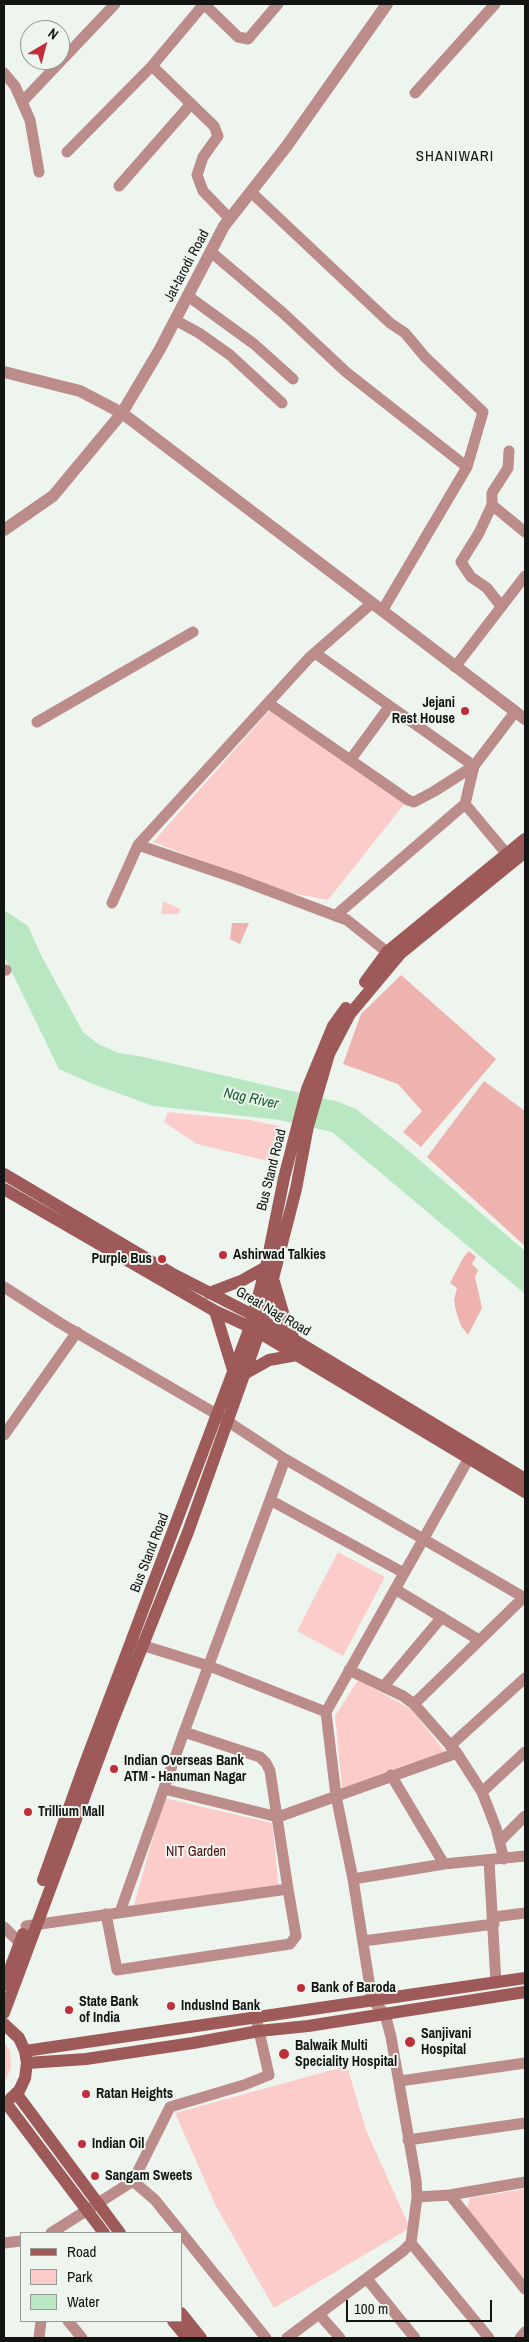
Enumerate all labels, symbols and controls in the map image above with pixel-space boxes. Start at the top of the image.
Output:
north arrow [20,20,70,70]
text: N [45,24,62,43]
district label: SHANIWARI [415,148,495,166]
street label: Jat-tarodi Road [161,227,213,305]
place label: Jejani Rest House [392,695,455,728]
marker: Jejani Rest House [459,705,471,717]
water label: Nag River [222,1084,280,1114]
street label: Bus Stand Road [254,1127,290,1213]
place label: Ashirwad Talkies [233,1247,326,1263]
marker: Ashirwad Talkies [217,1249,229,1261]
place label: Purple Bus [91,1251,152,1267]
marker: Purple Bus [156,1253,168,1265]
street label: Great Nag Road [233,1284,313,1340]
street label: Bus Stand Road [127,1511,173,1595]
place label: Indian Overseas Bank ATM - Hanuman Nagar [124,1753,246,1785]
marker: Indian Overseas Bank ATM - Hanuman Nagar [108,1763,120,1775]
place label: Trillium Mall [38,1804,104,1820]
marker: Trillium Mall [22,1806,34,1818]
park label: NIT Garden [166,1844,226,1860]
place label: Bank of Baroda [311,1980,396,1996]
marker: Bank of Baroda [295,1982,307,1994]
place label: State Bank of India [79,1994,138,2026]
place label: IndusInd Bank [181,1998,260,2014]
marker: IndusInd Bank [165,2000,177,2012]
marker: State Bank of India [63,2004,75,2016]
place label: Sanjivani Hospital [421,2026,471,2058]
marker: Sanjivani Hospital [403,2035,417,2049]
place label: Balwaik Multi Speciality Hospital [295,2038,397,2070]
marker: Balwaik Multi Speciality Hospital [277,2047,291,2061]
place label: Ratan Heights [96,2086,173,2102]
marker: Ratan Heights [80,2088,92,2100]
place label: Indian Oil [92,2136,144,2152]
marker: Indian Oil [76,2138,88,2150]
place label: Sangam Sweets [105,2168,192,2184]
marker: Sangam Sweets [89,2170,101,2182]
legend [20,2232,182,2322]
text: Road [67,2241,96,2262]
text: Park [67,2266,92,2287]
scale bar [349,2290,495,2322]
text: Water [67,2291,99,2312]
text: 100 m [354,2298,388,2319]

